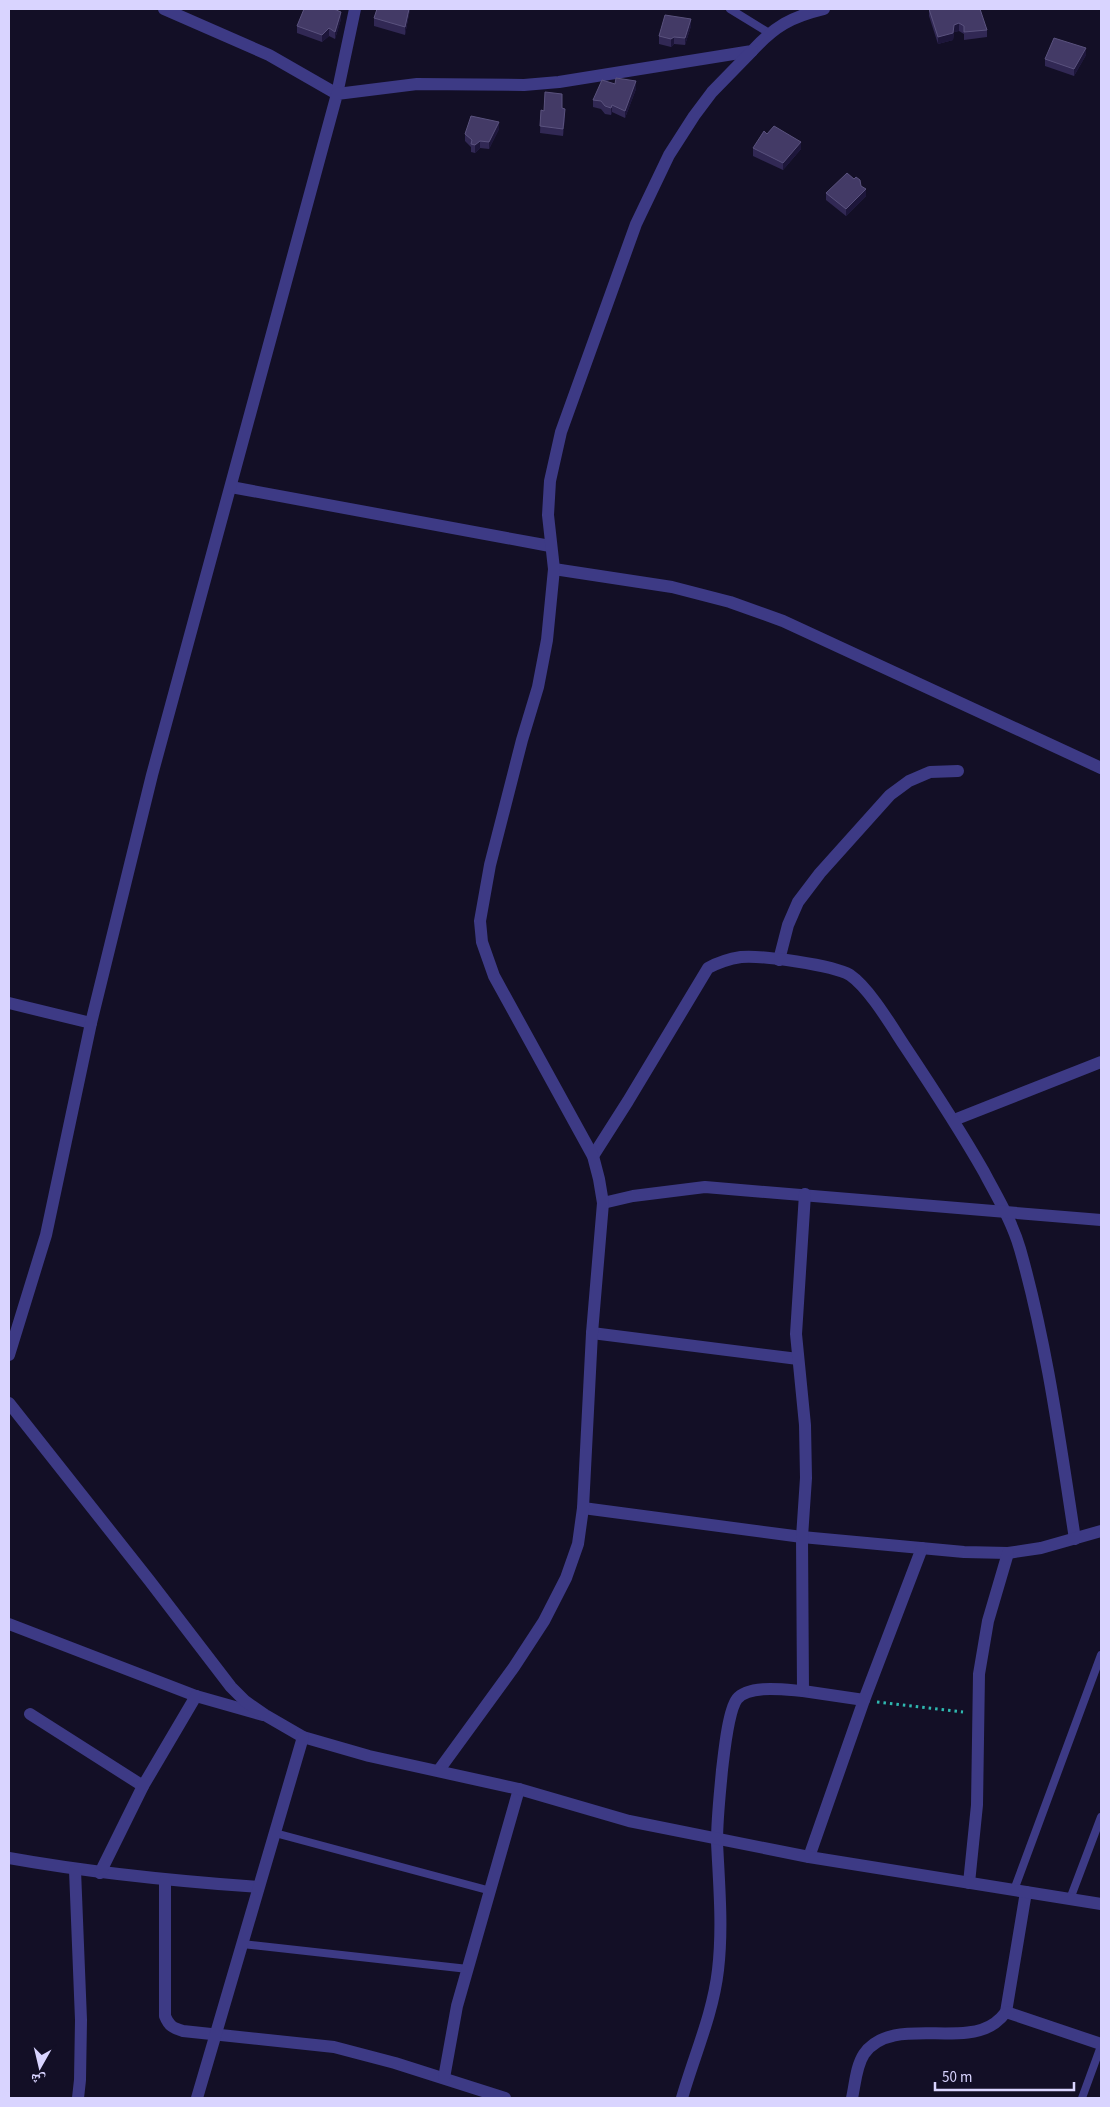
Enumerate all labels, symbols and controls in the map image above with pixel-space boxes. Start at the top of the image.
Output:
north arrow [15,2042,65,2092]
scale bar [935,2060,1074,2092]
text: 50 m [942,2067,972,2088]
text: ش [29,2068,47,2090]

